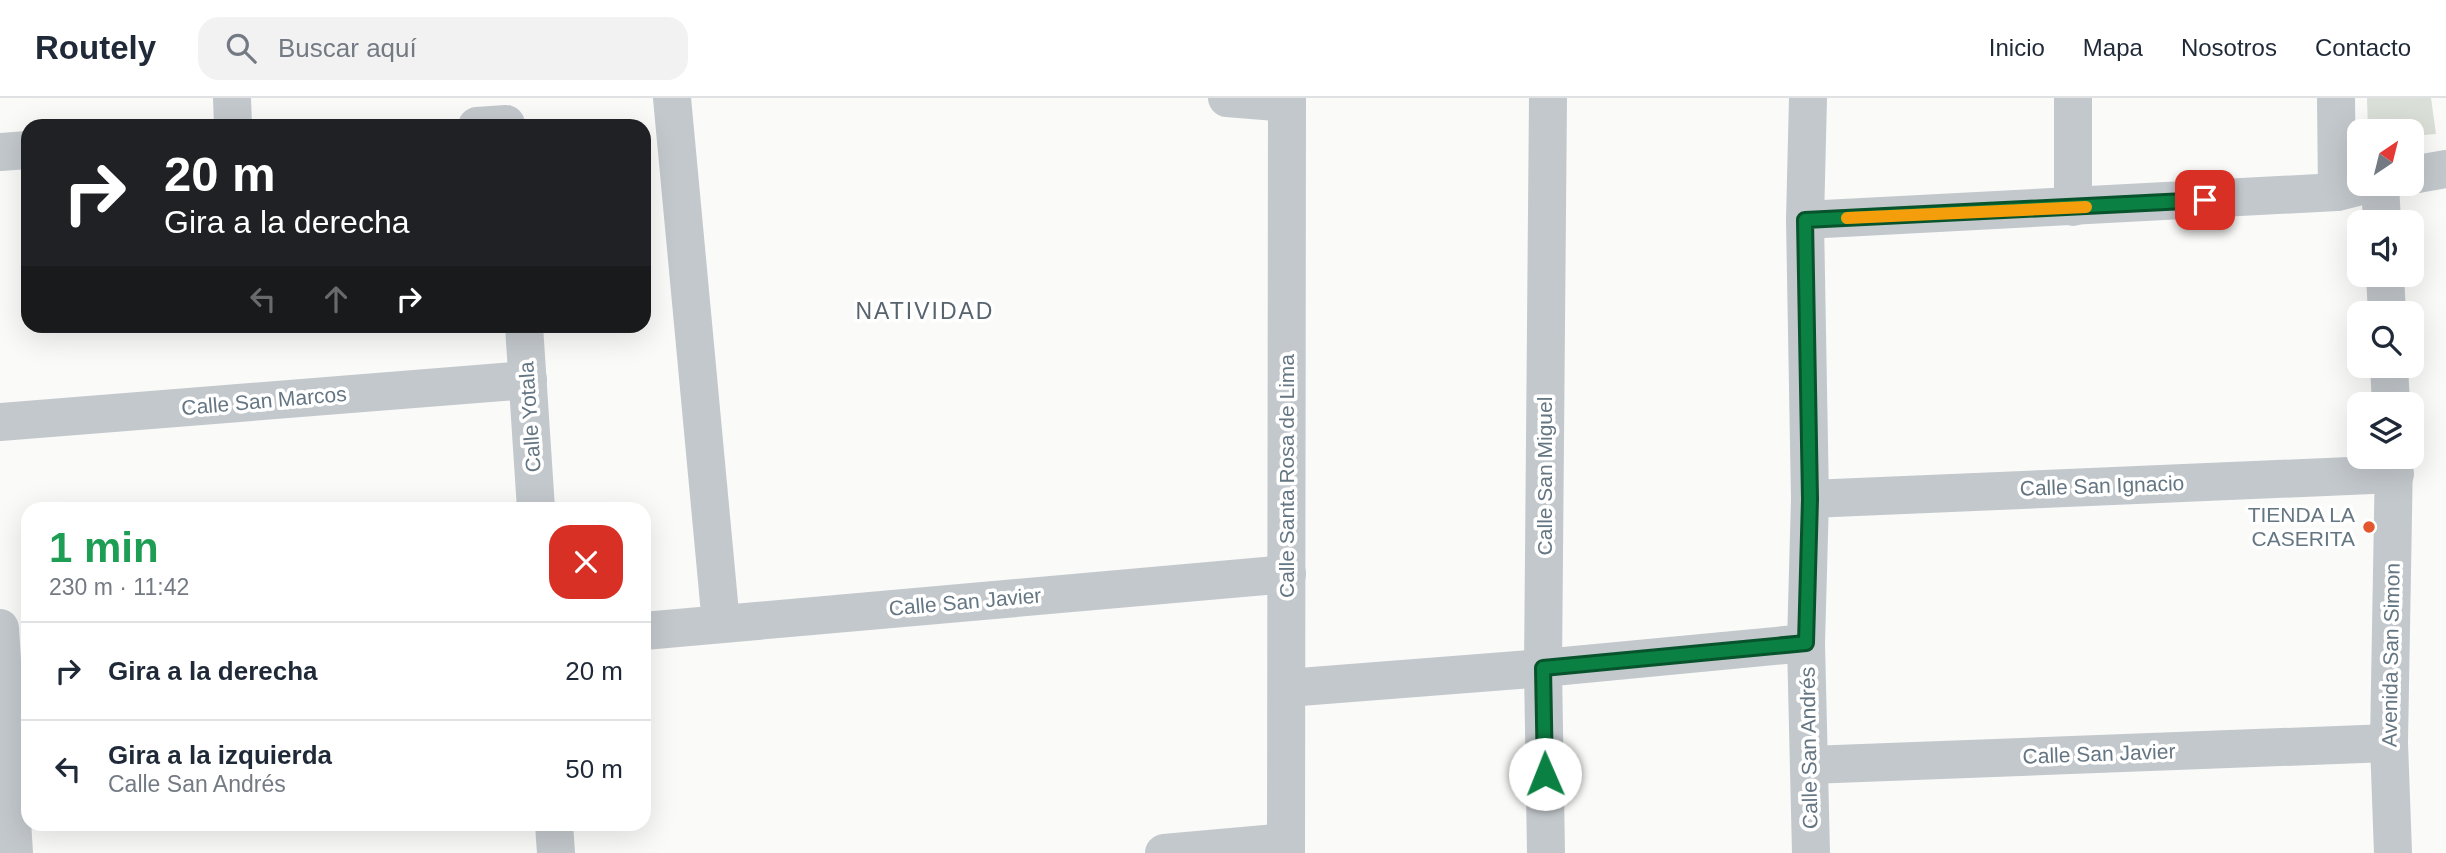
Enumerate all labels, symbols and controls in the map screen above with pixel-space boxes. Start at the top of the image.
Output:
search box [198,17,688,80]
text: Routely [35,29,156,66]
icon: search [222,29,260,67]
text: Buscar aquí [278,33,417,63]
text: Inicio [1989,34,2045,61]
text: Mapa [2083,34,2143,61]
text: Nosotros [2181,34,2277,61]
text: Contacto [2315,34,2411,61]
north arrow [2347,119,2424,196]
map controls [2347,119,2424,469]
icon: right [49,147,140,238]
text: 20 m [164,147,276,201]
pin [2175,170,2235,230]
icon: arrive [2186,181,2224,219]
text: Gira a la derecha [164,204,409,240]
button: sound [2347,210,2424,287]
icon: left [244,280,282,318]
icon: ahead [317,280,355,318]
icon: right [390,280,428,318]
district label: NATIVIDAD [856,298,994,324]
button: search [2347,301,2424,378]
street label: Calle Santa Rosa de Lima [1275,354,1298,598]
street label: Calle Yotala [514,361,545,473]
street label: Calle San Marcos [180,382,348,419]
button: layers [2347,392,2424,469]
street label: Calle San Miguel [1533,397,1556,555]
street label: Calle San Ignacio [2019,471,2185,500]
place label: TIENDA LA CASERITA [2248,503,2355,550]
marker: TIENDA LA CASERITA [2361,519,2377,535]
text: 1 min [49,524,159,571]
button: close [549,525,623,599]
street label: Avenida San Simon [2377,563,2404,747]
text: 230 m · 11:42 [49,574,189,600]
street label: Calle San Javier [888,583,1042,620]
icon: right [49,652,87,690]
text: Gira a la derecha [108,656,318,686]
text: 20 m [565,656,623,686]
street label: Calle San Andrés [1796,667,1821,829]
position arrow [1508,737,1582,811]
street label: Calle San Javier [2022,739,2176,768]
text: Gira a la izquierda [108,740,332,770]
icon: left [49,750,87,788]
text: 50 m [565,754,623,784]
text: Calle San Andrés [108,771,286,797]

